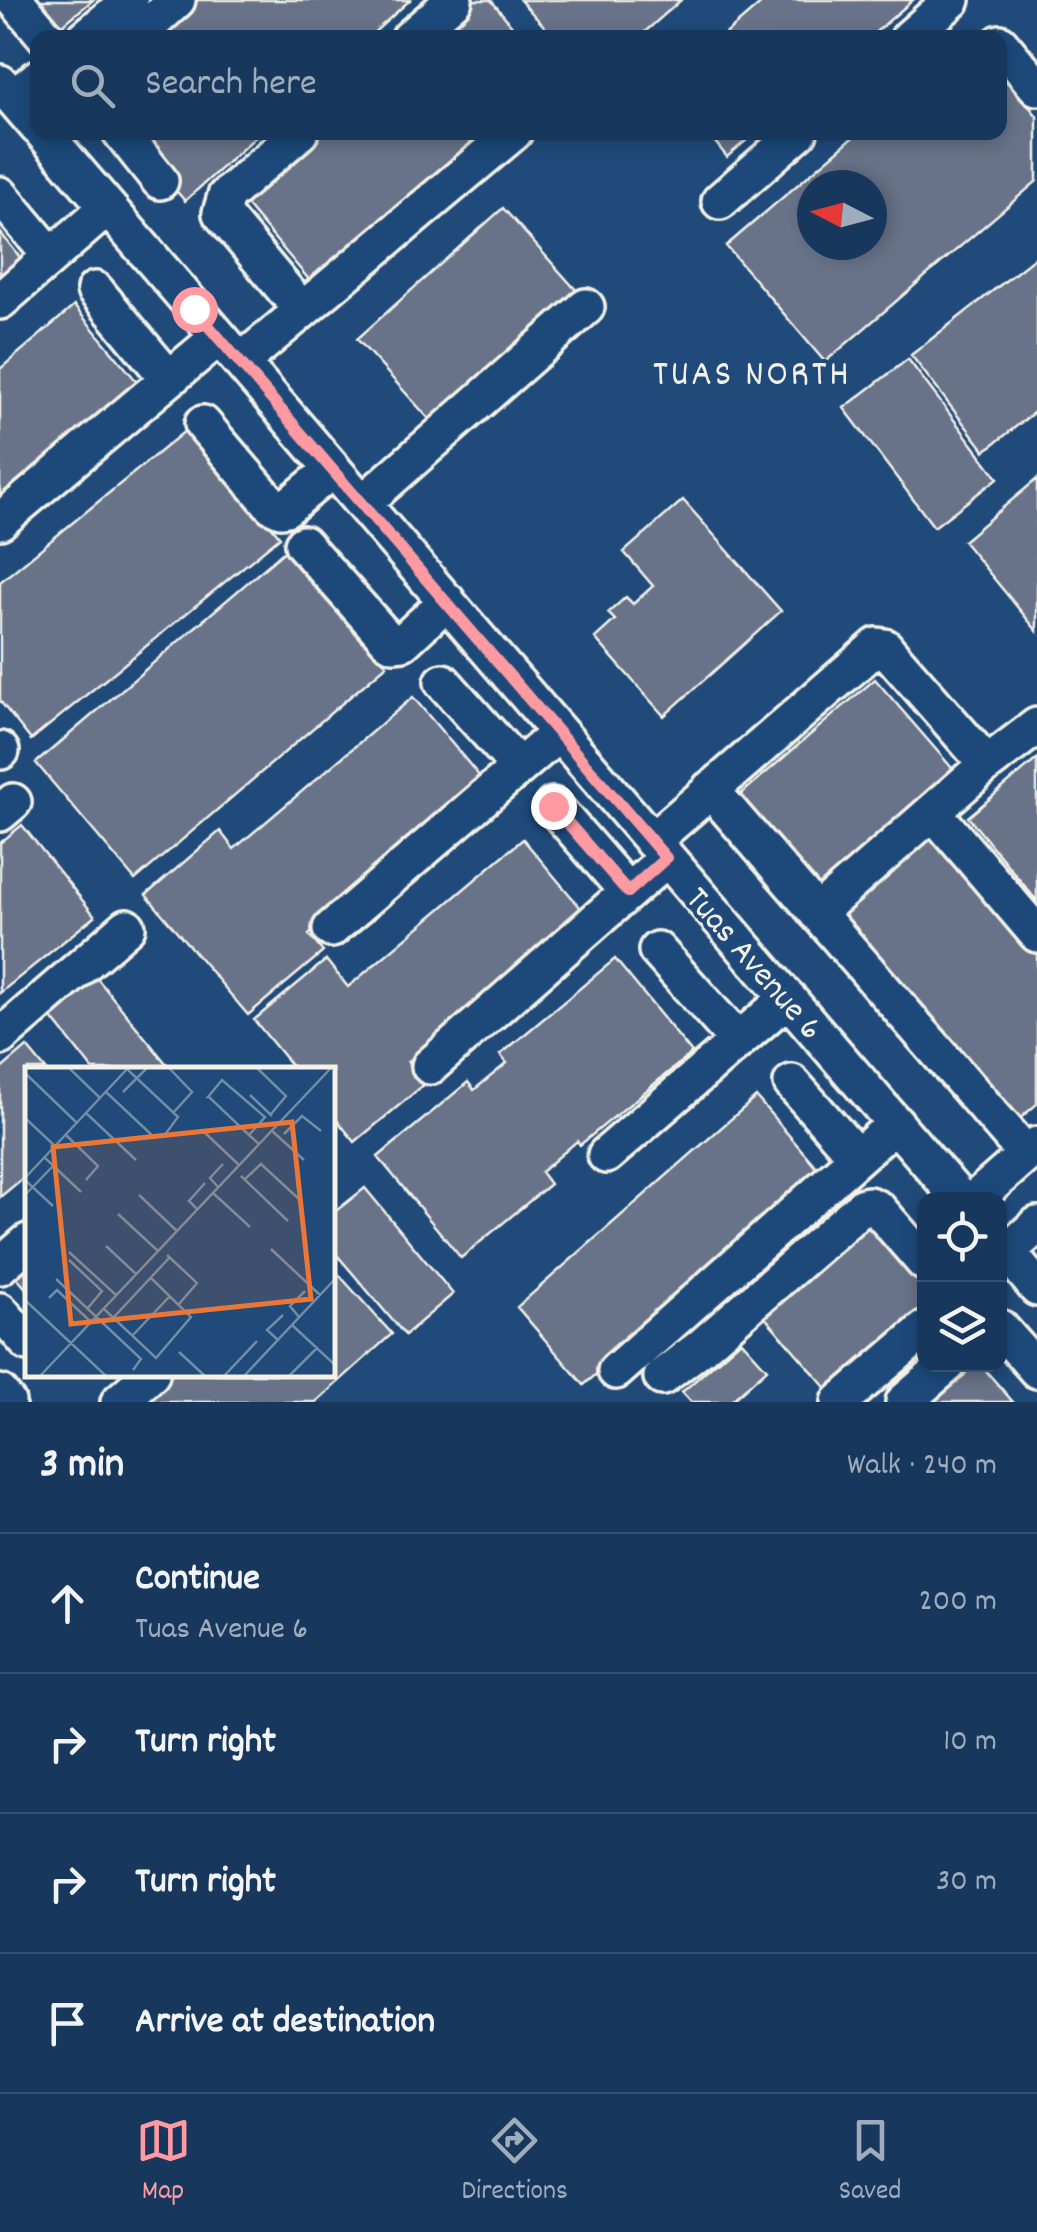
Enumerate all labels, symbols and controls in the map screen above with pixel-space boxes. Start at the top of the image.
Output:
search box [30,30,1007,140]
icon: search [65,58,120,113]
text: Search here [145,58,317,113]
north arrow [797,170,887,260]
route start [172,287,218,333]
district label: TUAS NORTH [653,349,851,404]
route end [531,784,577,830]
street label: Tuas Avenue 6 [671,877,833,1053]
inset map [25,1067,335,1377]
map controls [917,1192,1007,1372]
button: locate [917,1192,1007,1282]
button: layers [917,1282,1007,1372]
text: 3 min [40,1437,124,1497]
text: Walk · 240 m [847,1444,997,1490]
text: Continue [135,1553,260,1608]
icon: ahead [40,1576,95,1631]
text: 200 m [919,1580,997,1626]
text: Tuas Avenue 6 [135,1608,308,1654]
icon: right [40,1716,95,1771]
text: Turn right [135,1716,276,1771]
text: 10 m [943,1720,997,1766]
icon: right [40,1856,95,1911]
text: Turn right [135,1856,276,1911]
text: 30 m [936,1860,997,1906]
icon: arrive [40,1996,95,2051]
text: Arrive at destination [135,1996,435,2051]
tab: Map [136,2113,191,2213]
tab: Directions [462,2113,568,2213]
tab: Saved [839,2113,901,2213]

